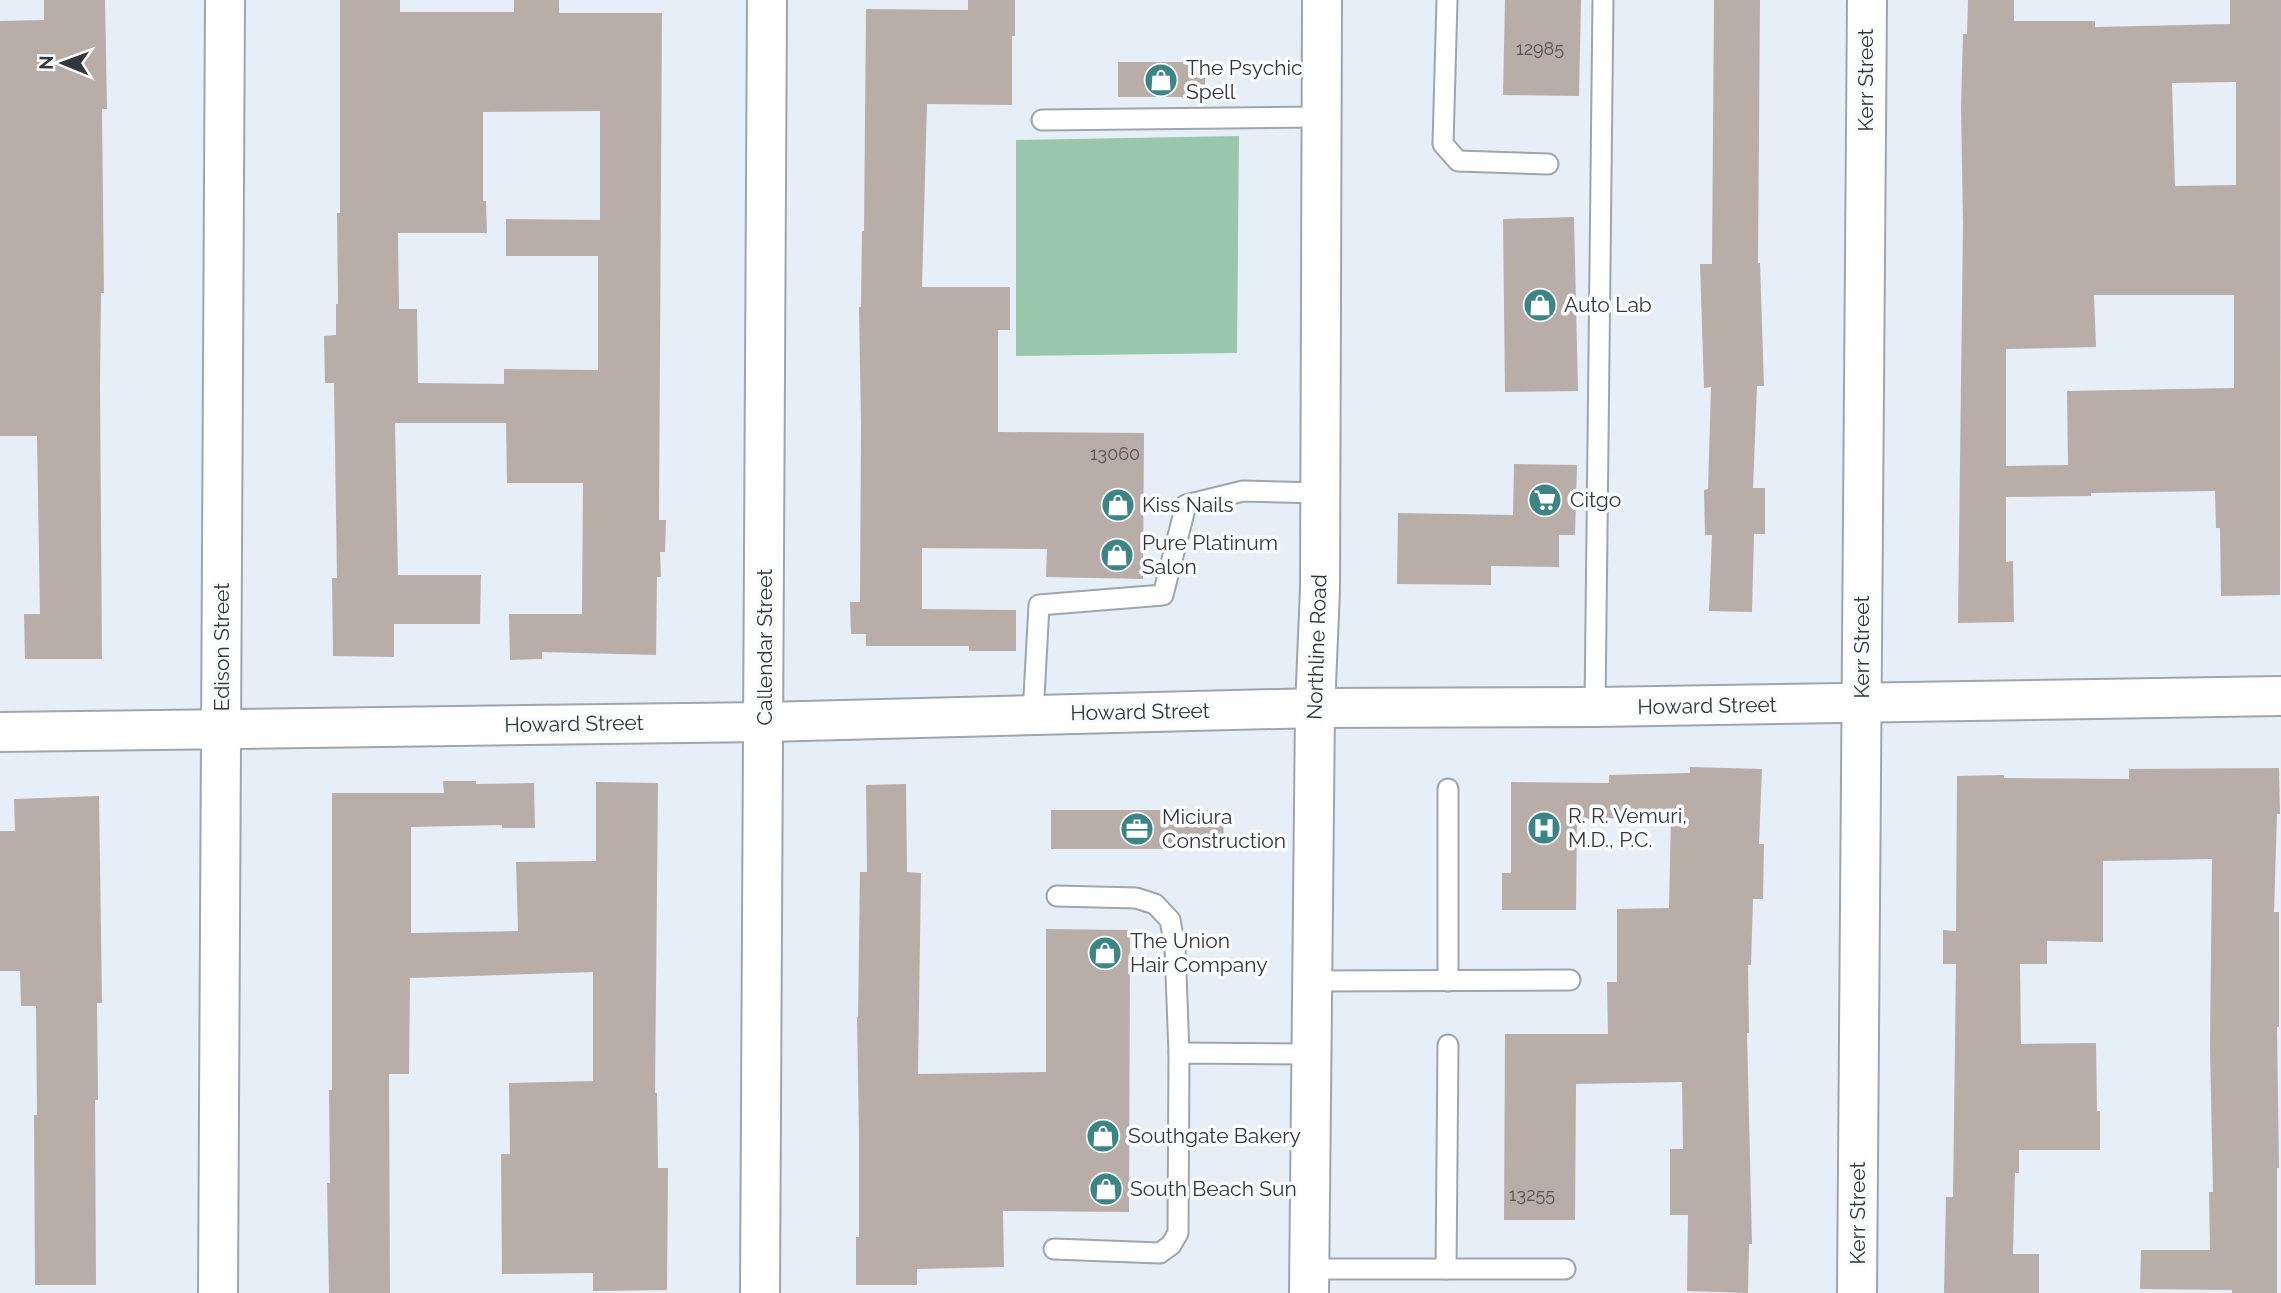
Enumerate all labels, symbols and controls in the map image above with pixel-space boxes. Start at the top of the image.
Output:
north arrow [28,28,98,98]
street label: Kerr Street [1853,28,1878,132]
house number: 12985 [1516,38,1564,59]
text: N [35,55,57,70]
place label: The Psychic Spell [1186,55,1303,104]
shop icon: The Psychic Spell [1142,61,1180,99]
shop icon: Auto Lab [1521,286,1559,324]
place label: Auto Lab [1564,292,1652,317]
house number: 13060 [1090,443,1140,464]
supermarket icon: Citgo [1526,481,1564,519]
shop icon: Kiss Nails [1099,486,1137,524]
place label: Citgo [1570,487,1621,512]
place label: Kiss Nails [1142,492,1234,517]
place label: Pure Platinum Salon [1142,530,1278,579]
shop icon: Pure Platinum Salon [1098,536,1136,574]
street label: Callendar Street [752,569,777,725]
street label: Northline Road [1301,574,1332,720]
street label: Edison Street [209,583,234,711]
street label: Kerr Street [1849,595,1874,699]
street label: Howard Street [1637,692,1777,719]
street label: Howard Street [1070,698,1210,725]
street label: Howard Street [504,710,644,737]
place label: R. R. Vemuri, M.D., P.C. [1568,803,1687,852]
place label: Miciura Construction [1162,804,1286,853]
hospital icon: R. R. Vemuri, M.D., P.C. [1525,809,1563,847]
office icon: Miciura Construction [1118,810,1156,848]
place label: The Union Hair Company [1130,928,1268,977]
shop icon: The Union Hair Company [1086,934,1124,972]
shop icon: Southgate Bakery [1084,1117,1122,1155]
place label: Southgate Bakery [1128,1123,1301,1148]
street label: Kerr Street [1845,1161,1870,1265]
shop icon: South Beach Sun [1087,1170,1125,1208]
place label: South Beach Sun [1130,1176,1297,1201]
house number: 13255 [1509,1184,1555,1205]

